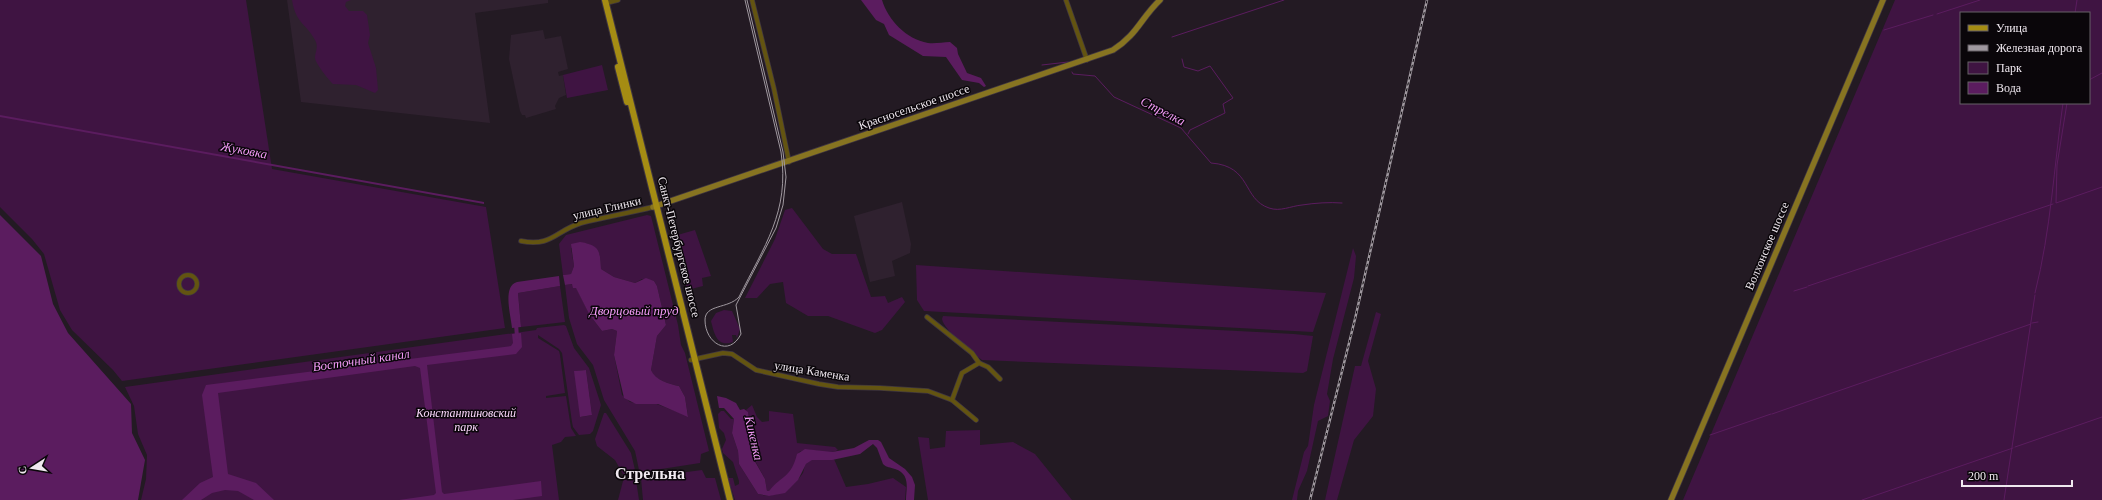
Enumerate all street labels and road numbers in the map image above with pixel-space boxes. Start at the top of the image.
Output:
street label: Красносельское шоссе [857,81,971,133]
street label: Санкт-Петербургское шоссе [655,175,703,319]
street label: улица Глинки [571,193,643,223]
street label: Волхонское шоссе [1742,200,1792,292]
street label: улица Каменка [773,358,851,384]

